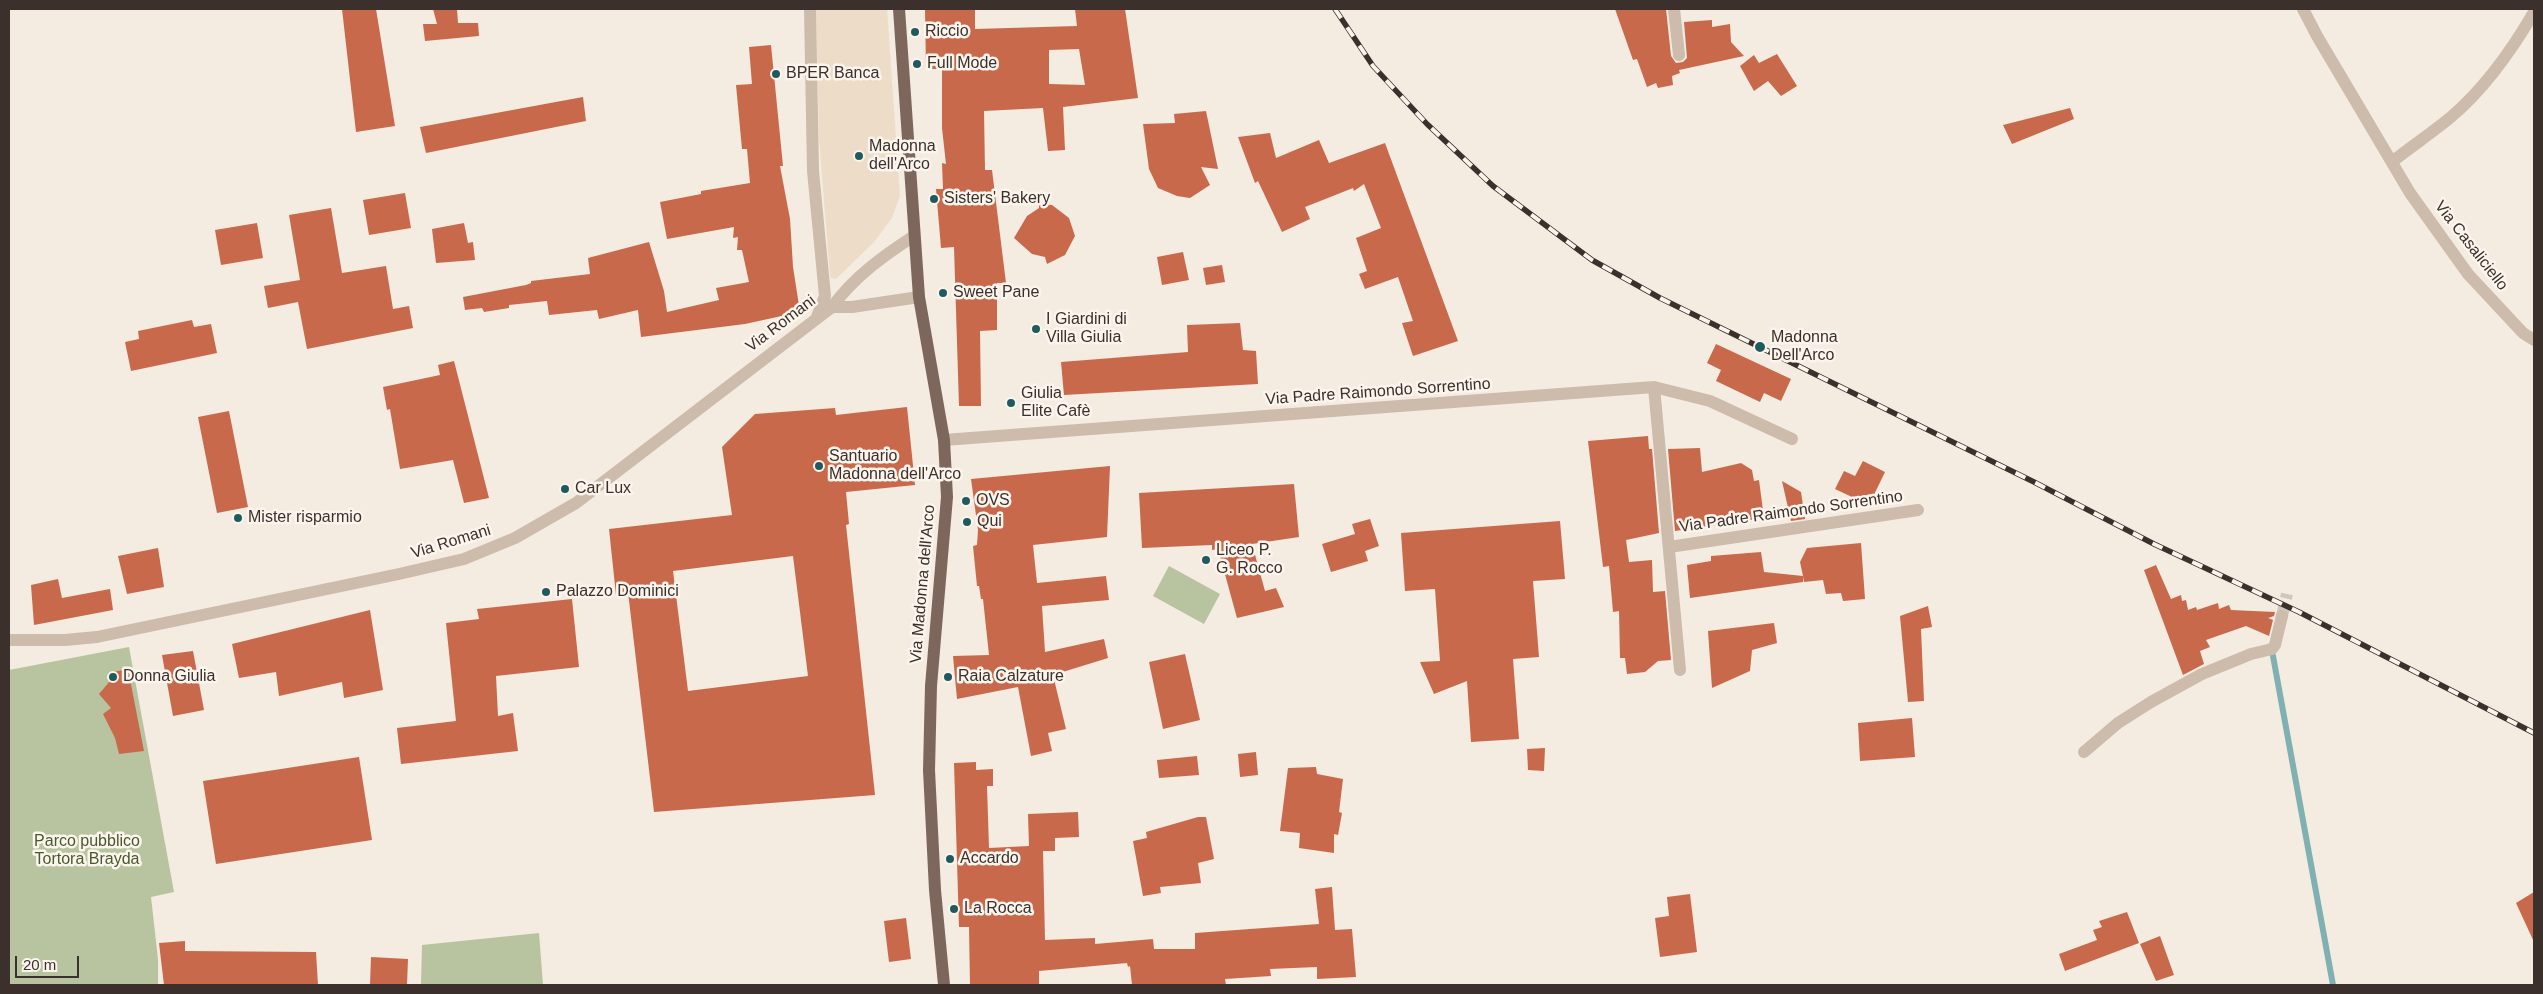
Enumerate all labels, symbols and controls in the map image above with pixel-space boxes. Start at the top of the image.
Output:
place label: Riccio [925,22,969,42]
marker: Riccio [909,26,921,38]
place label: Full Mode [927,54,997,74]
marker: Full Mode [911,58,923,70]
place label: BPER Banca [786,64,879,84]
marker: BPER Banca [770,68,782,80]
place label: Madonna dell'Arco [869,137,936,175]
marker: Madonna dell'Arco [853,150,865,162]
place label: Sisters' Bakery [944,189,1050,209]
marker: Sisters' Bakery [928,193,940,205]
street label: Via Casaliciello [2430,197,2512,295]
place label: Sweet Pane [953,283,1039,303]
marker: Sweet Pane [937,287,949,299]
street label: Via Romani [742,292,820,356]
place label: I Giardini di Villa Giulia [1046,310,1127,348]
marker: I Giardini di Villa Giulia [1030,323,1042,335]
place label: Madonna Dell'Arco [1771,328,1838,366]
marker: Madonna Dell'Arco [1753,340,1767,354]
street label: Via Padre Raimondo Sorrentino [1265,375,1491,409]
place label: Giulia Elite Cafè [1021,384,1090,422]
marker: Giulia Elite Cafè [1005,397,1017,409]
place label: Santuario Madonna dell'Arco [829,447,961,485]
marker: Santuario Madonna dell'Arco [813,460,825,472]
place label: Car Lux [575,479,631,499]
marker: Car Lux [559,483,571,495]
street label: Via Padre Raimondo Sorrentino [1678,487,1904,537]
place label: OVS [976,491,1010,511]
marker: OVS [960,495,972,507]
street label: Via Madonna dell'Arco [906,504,940,664]
place label: Mister risparmio [248,508,362,528]
marker: Mister risparmio [232,512,244,524]
place label: Qui [977,512,1002,532]
marker: Qui [961,516,973,528]
street label: Via Romani [409,521,493,563]
place label: Liceo P. G. Rocco [1216,541,1283,579]
marker: Liceo P. G. Rocco [1200,554,1212,566]
place label: Palazzo Dominici [556,582,679,602]
marker: Palazzo Dominici [540,586,552,598]
place label: Donna Giulia [123,667,216,687]
place label: Raia Calzature [958,667,1064,687]
marker: Donna Giulia [107,671,119,683]
marker: Raia Calzature [942,671,954,683]
park label: Parco pubblico Tortora Brayda [34,832,140,870]
place label: Accardo [960,849,1019,869]
marker: Accardo [944,853,956,865]
place label: La Rocca [964,899,1032,919]
marker: La Rocca [948,903,960,915]
scale bar [18,946,81,978]
text: 20 m [23,956,56,973]

